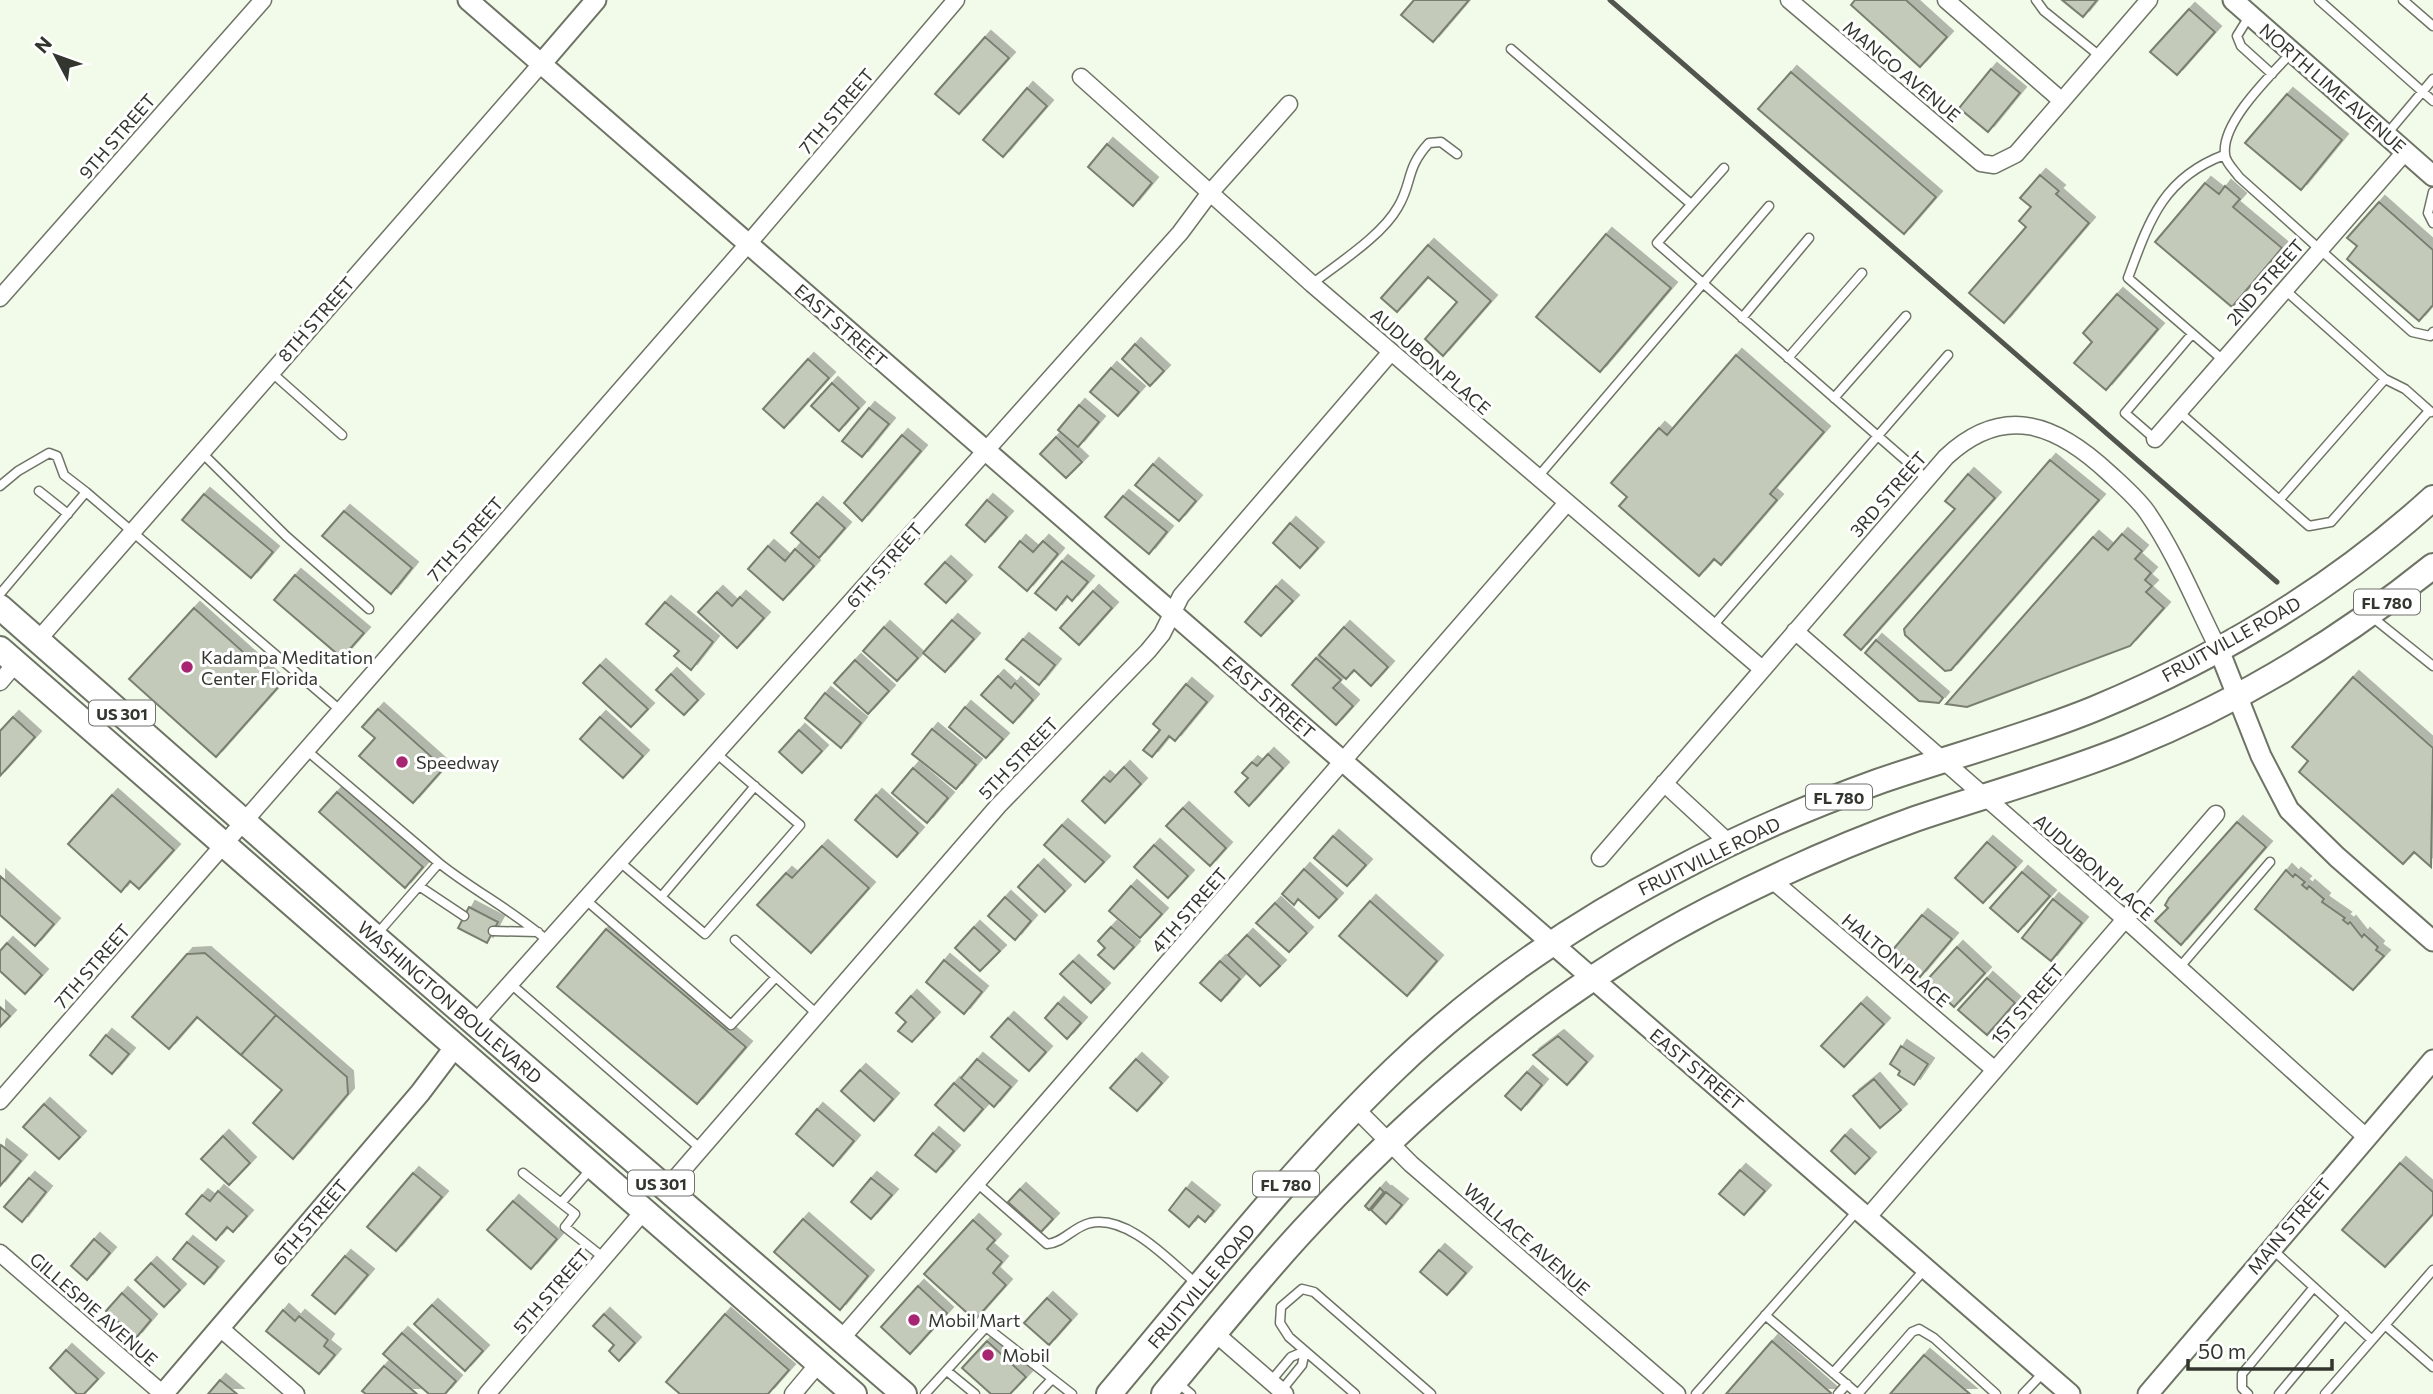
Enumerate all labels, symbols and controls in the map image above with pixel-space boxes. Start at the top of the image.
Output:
street label: MANGO AVENUE [1839,16,1965,126]
street label: NORTH LIME AVENUE [2255,18,2411,158]
north arrow [21,21,91,91]
text: N [29,32,56,57]
street label: 7TH STREET [794,64,878,158]
street label: 9TH STREET [74,89,160,183]
street label: 2ND STREET [2222,234,2308,330]
street label: 8TH STREET [273,272,359,366]
street label: EAST STREET [790,279,892,371]
street label: AUDUBON PLACE [1367,303,1495,419]
street label: 3RD STREET [1845,447,1931,541]
street label: 7TH STREET [422,492,508,586]
street label: 6TH STREET [841,518,927,612]
road number: FL 780 [2354,590,2420,614]
street label: FRUITVILLE ROAD [2158,592,2304,686]
place label: Kadampa Meditation Center Florida [201,646,373,689]
street label: EAST STREET [1218,651,1320,743]
marker: Kadampa Meditation Center Florida [179,659,195,675]
road number: US 301 [89,700,155,726]
street label: 5TH STREET [974,713,1062,803]
place label: Speedway [416,751,499,773]
marker: Speedway [394,754,410,770]
road number: FL 780 [1806,784,1872,810]
street label: AUDUBON PLACE [2030,809,2158,925]
street label: FRUITVILLE ROAD [1634,812,1784,900]
street label: 4TH STREET [1146,863,1232,957]
street label: HALTON PLACE [1838,909,1954,1011]
street label: WASHINGTON BOULEVARD [353,916,547,1088]
street label: 7TH STREET [49,919,135,1013]
street label: 1ST STREET [1986,959,2068,1049]
street label: EAST STREET [1646,1024,1748,1114]
road number: US 301 [628,1170,694,1196]
road number: FL 780 [1253,1172,1319,1196]
street label: 6TH STREET [268,1174,352,1270]
street label: MAIN STREET [2242,1174,2336,1278]
street label: WALLACE AVENUE [1459,1178,1595,1300]
street label: FRUITVILLE ROAD [1143,1219,1259,1353]
street label: 5TH STREET [508,1244,594,1338]
street label: GILLESPIE AVENUE [26,1248,162,1370]
place label: Mobil Mart [928,1309,1020,1331]
marker: Mobil Mart [906,1312,922,1328]
scale bar [2188,1328,2332,1372]
text: 50 m [2198,1338,2246,1363]
place label: Mobil [1002,1344,1050,1366]
marker: Mobil [980,1347,996,1363]

